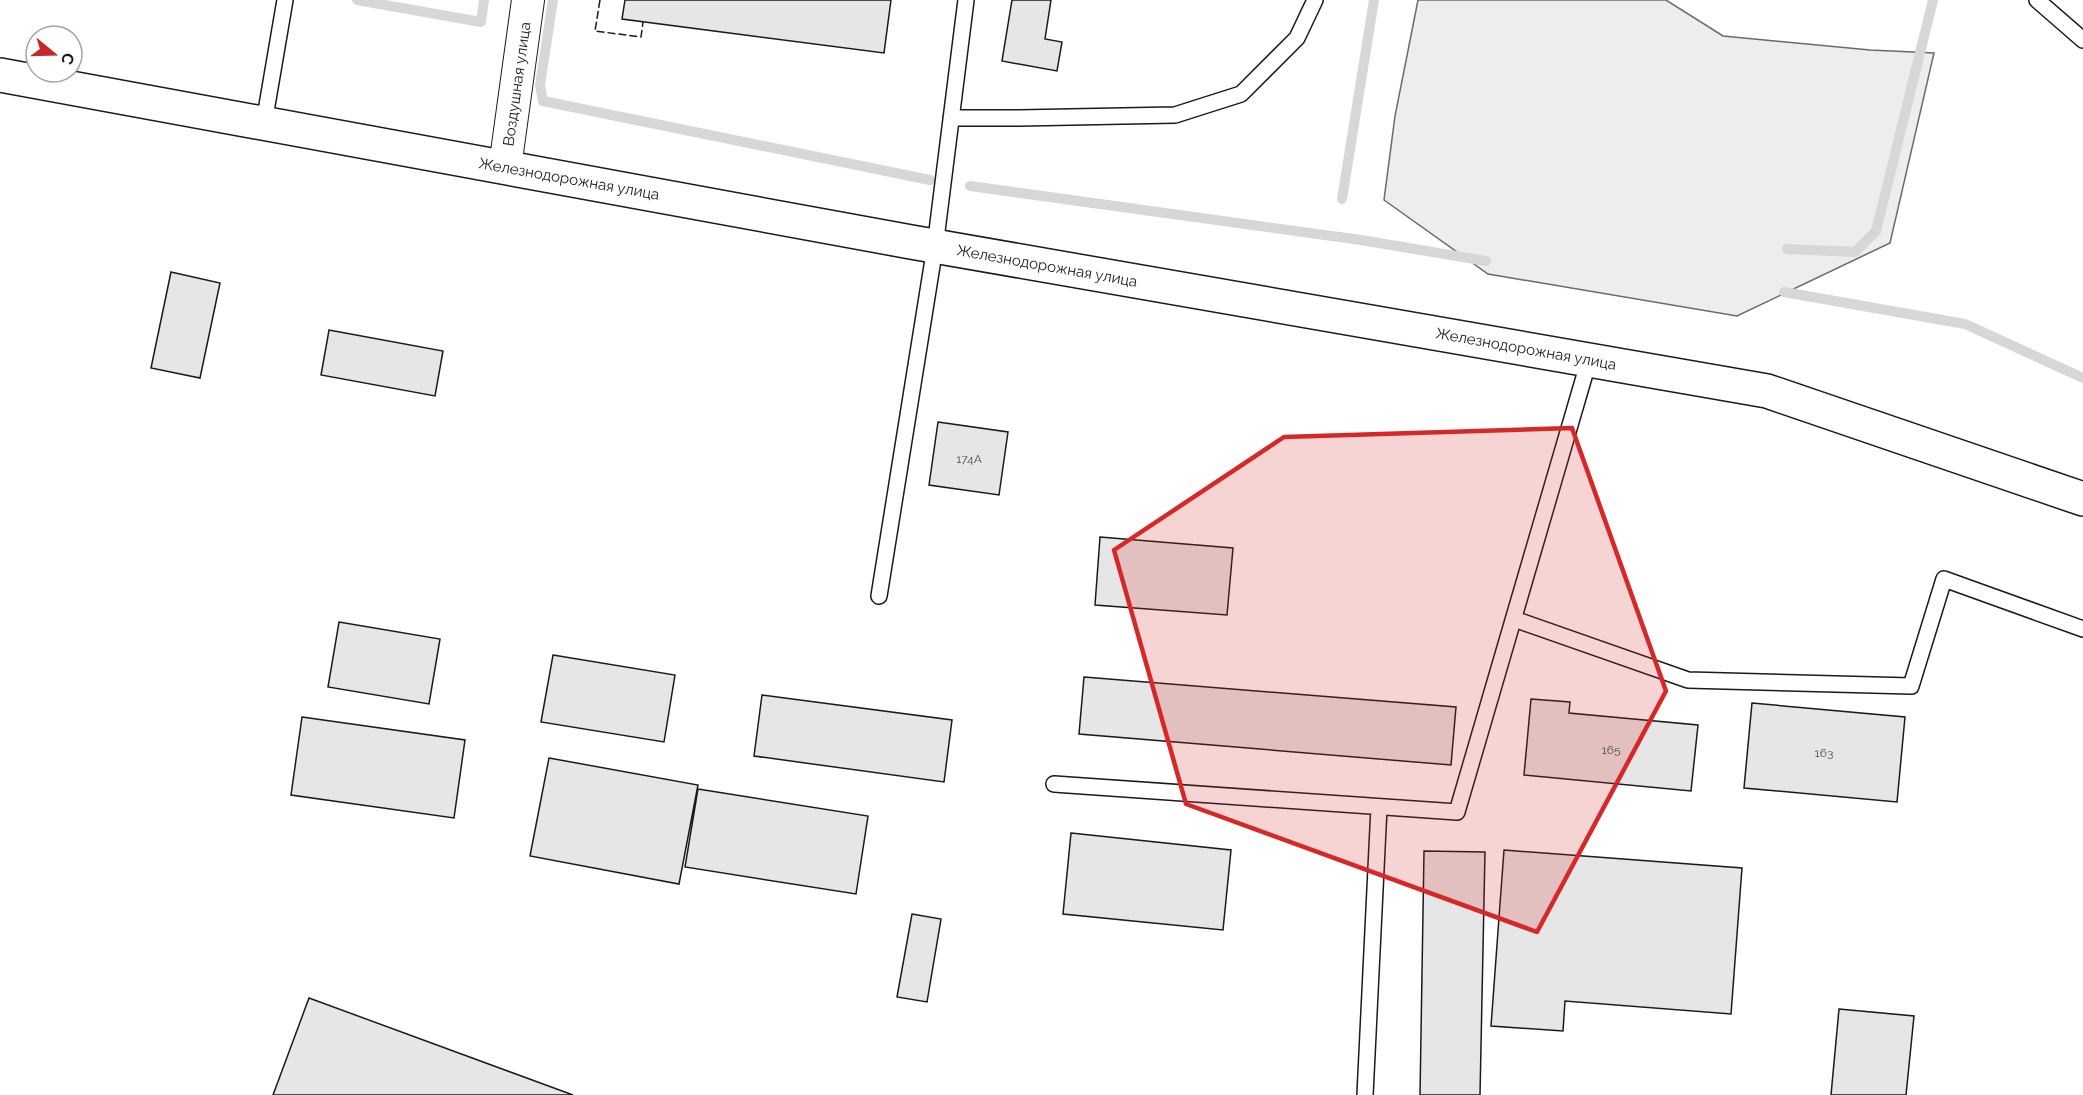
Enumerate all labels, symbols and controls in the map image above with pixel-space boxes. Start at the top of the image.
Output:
street label: Воздушная улица [499,21,535,147]
north arrow [24,24,84,84]
text: С [57,50,78,67]
street label: Железнодорожная улица [477,154,661,204]
street label: Железнодорожная улица [955,241,1139,291]
street label: Железнодорожная улица [1434,324,1618,374]
house number: 174А [956,452,982,466]
house number: 165 [1602,743,1621,757]
house number: 163 [1815,746,1833,760]

